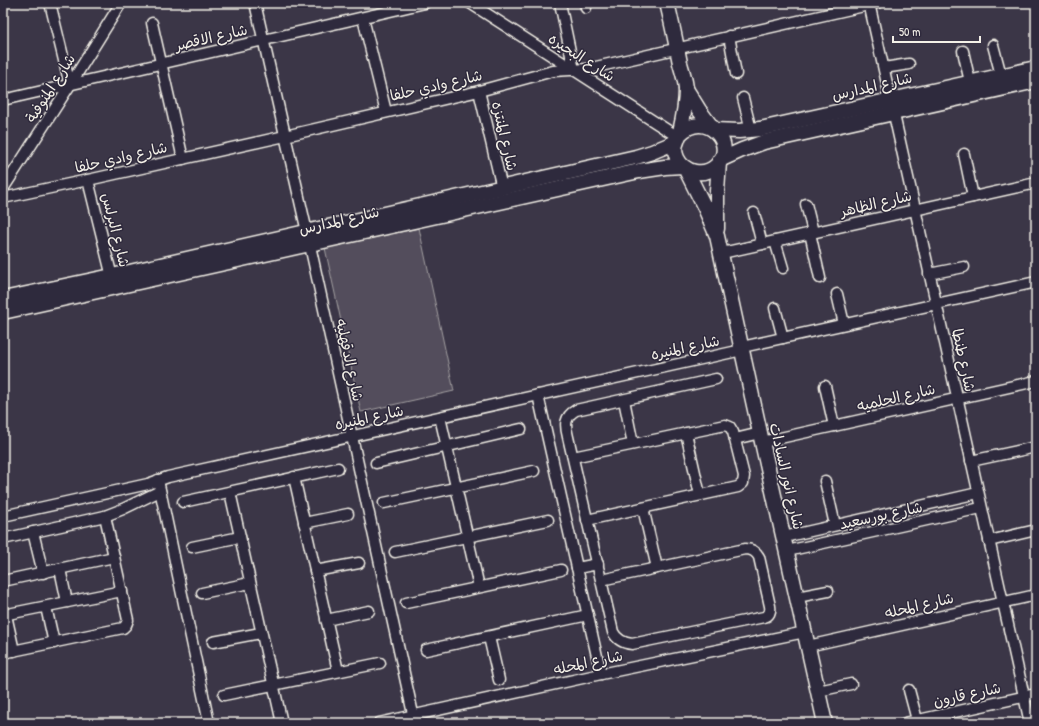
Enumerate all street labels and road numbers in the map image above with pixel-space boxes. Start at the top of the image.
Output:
street label: شارع الاقصر [172,18,249,56]
street label: شارع البحيره [545,28,619,86]
street label: شارع المنوفية [20,50,80,126]
street label: شارع وادي حلفا [388,64,484,107]
street label: شارع المدارس [830,67,914,105]
street label: شارع المنتزه [487,99,523,173]
street label: شارع وادي حلفا [73,136,169,179]
street label: شارع الظاهر [836,185,914,222]
street label: شارع البرلس [97,191,135,269]
street label: شارع المدارس [297,201,381,239]
street label: شارع الدقهليه [331,317,369,403]
street label: شارع طنطا [947,326,981,394]
street label: شارع المنيره [649,329,721,365]
street label: شارع الحلميه [855,378,937,416]
street label: شارع المنيره [333,399,405,435]
street label: شارع انور السادات [765,421,809,531]
street label: شارع بورسعيد [838,496,924,534]
street label: شارع المحله [882,587,956,623]
street label: شارع المحله [551,644,625,680]
street label: شارع قارون [931,677,1003,711]

